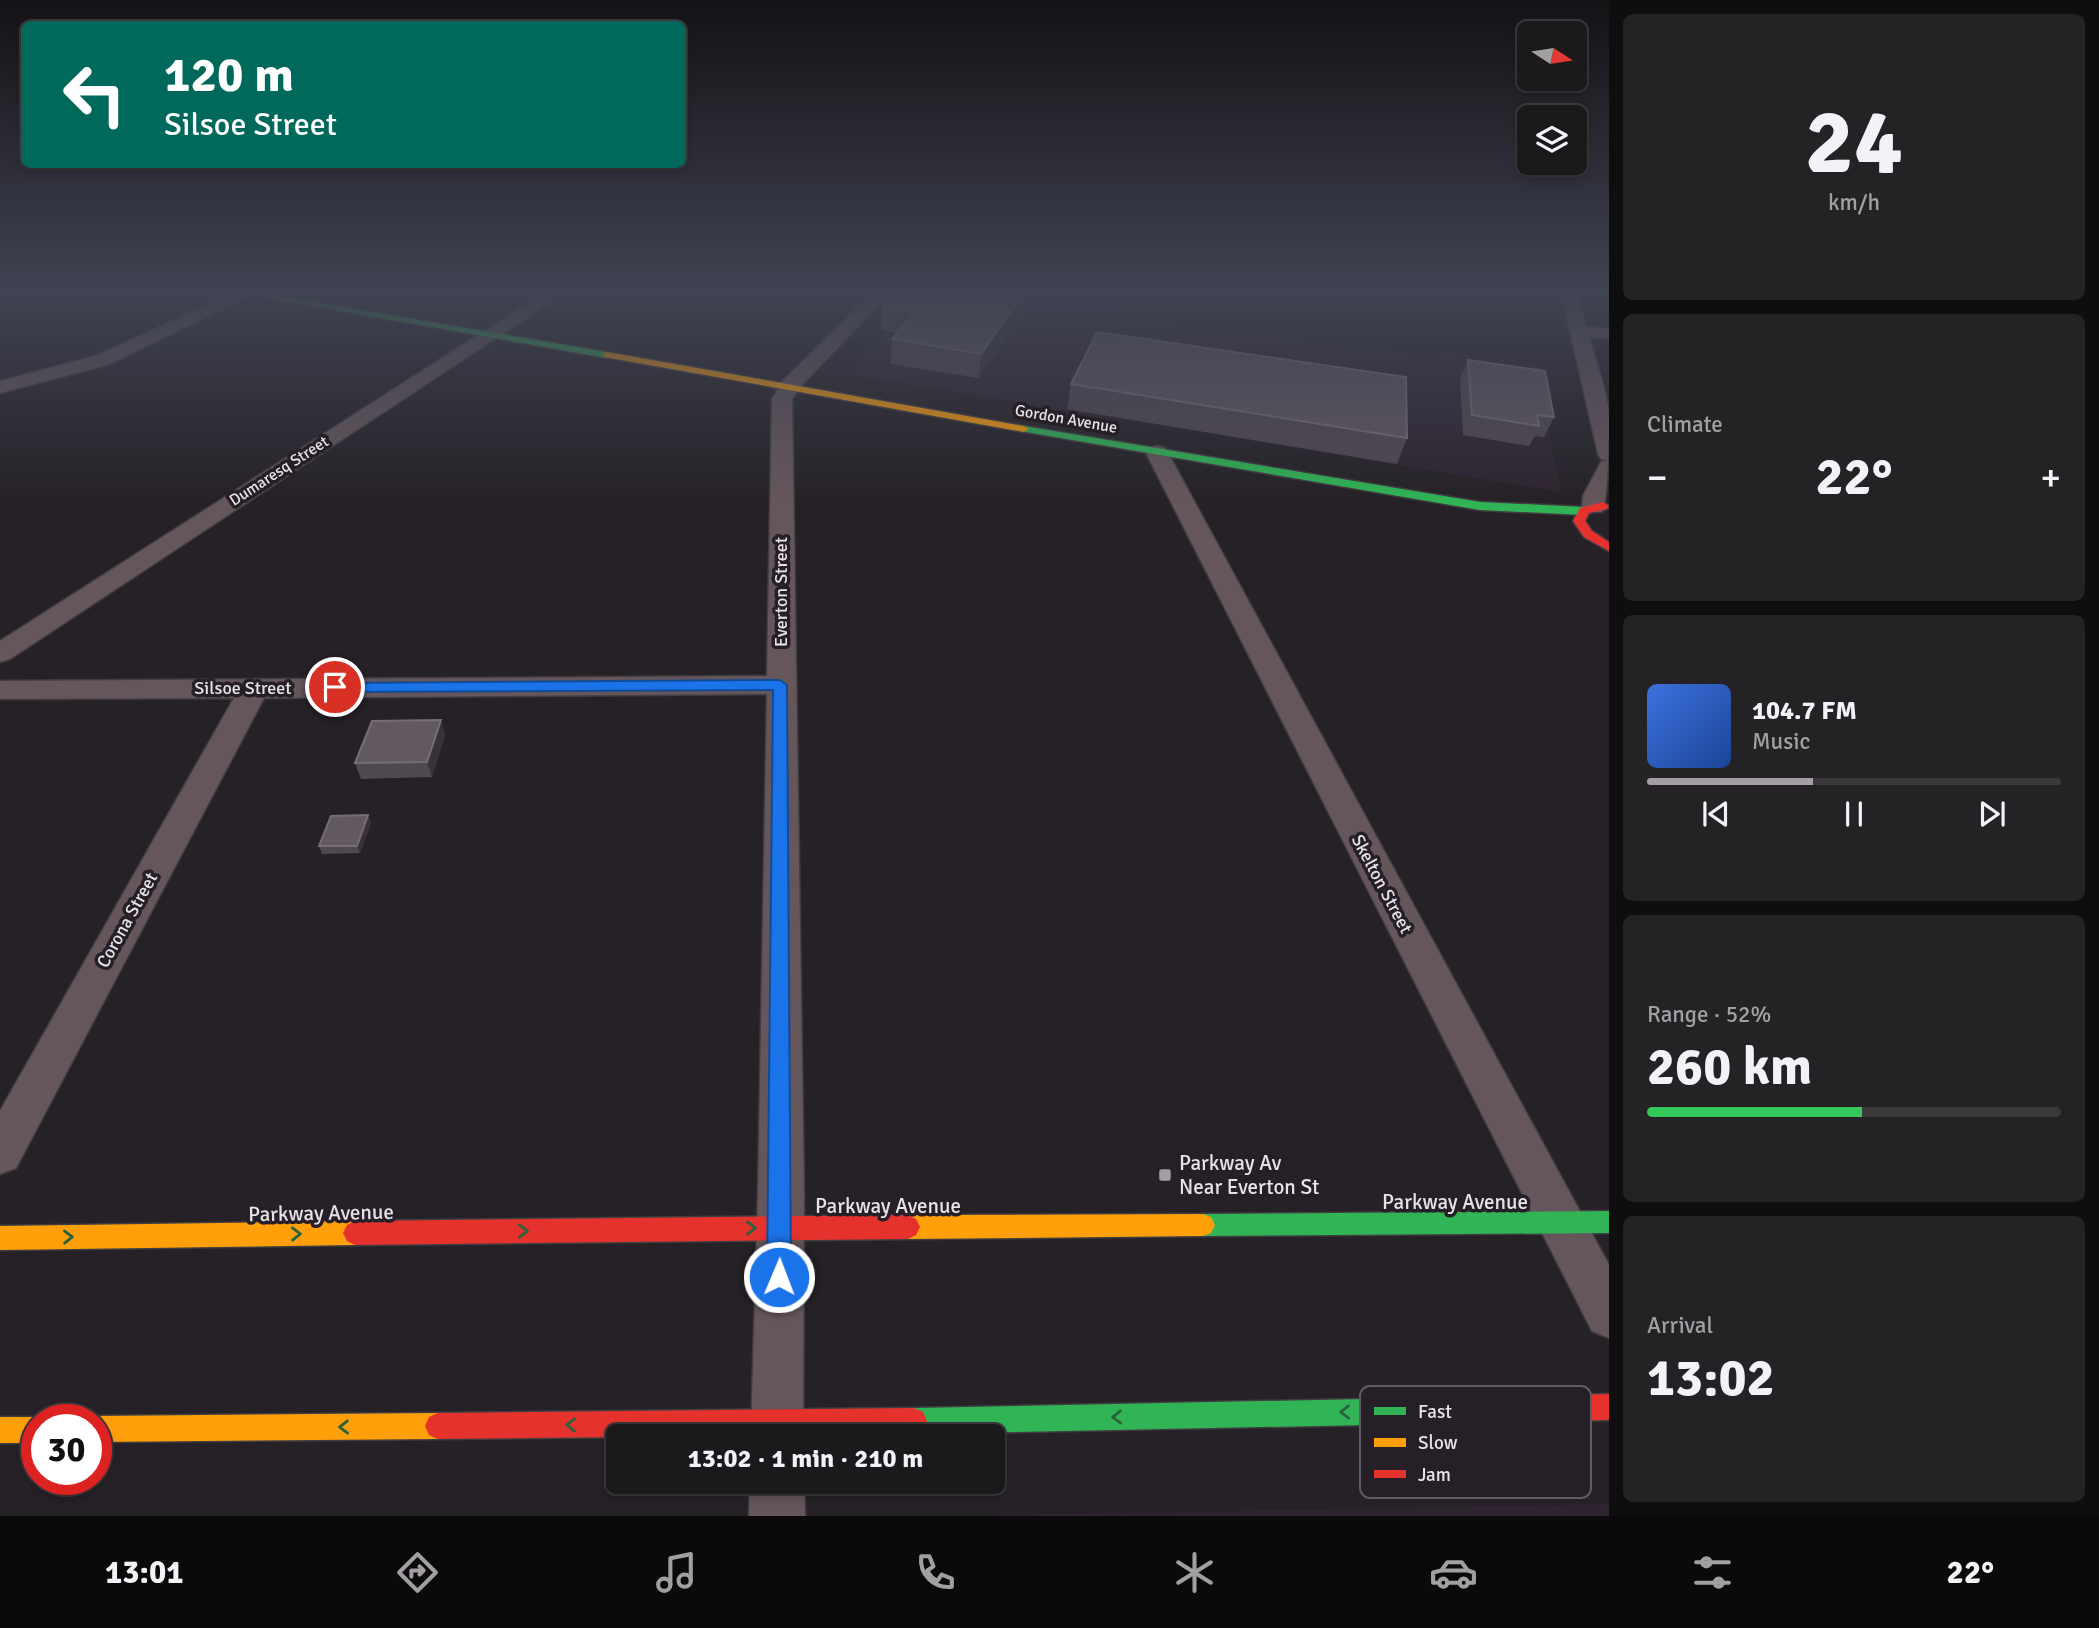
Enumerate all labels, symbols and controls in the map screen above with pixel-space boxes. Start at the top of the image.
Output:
north arrow [1517,21,1587,91]
map controls [1517,21,1587,175]
text: 120 m [164,45,294,105]
icon: left [49,49,140,140]
text: 24 [1805,86,1903,199]
text: Silsoe Street [164,105,337,144]
button: layers [1517,105,1587,175]
text: km/h [1828,188,1880,217]
street label: Gordon Avenue [1013,400,1119,438]
text: Climate [1647,410,1723,439]
street label: Dumaresq Street [226,431,333,510]
text: 22° [1816,445,1892,509]
text: − [1647,454,1668,501]
text: + [2040,454,2061,501]
street label: Everton Street [770,537,792,647]
pin [305,657,365,717]
icon: arrive [316,668,354,706]
street label: Silsoe Street [194,677,292,699]
text: 104.7 FM [1752,695,1857,727]
text: Music [1752,727,1810,756]
icon: previous [1697,795,1735,833]
icon: pause [1835,795,1873,833]
icon: next [1973,795,2011,833]
street label: Skelton Street [1347,831,1417,937]
street label: Corona Street [92,869,162,971]
text: Range · 52% [1647,1000,1771,1029]
text: 260 km [1647,1035,1812,1099]
place label: Parkway Av Near Everton St [1179,1150,1319,1200]
marker: Parkway Av Near Everton St [1157,1167,1173,1183]
street label: Parkway Avenue [1382,1189,1528,1215]
street label: Parkway Avenue [815,1193,961,1219]
street label: Parkway Avenue [248,1199,394,1227]
one-way arrow [746,1220,756,1236]
one-way arrow [518,1223,529,1239]
one-way arrow [291,1226,301,1242]
one-way arrow [63,1229,74,1245]
position arrow [742,1240,816,1314]
text: Arrival [1647,1311,1713,1340]
text: 13:02 [1647,1346,1775,1410]
legend [1360,1386,1591,1498]
text: Fast [1418,1400,1452,1424]
speed limit sign: 30 [21,1404,112,1495]
one-way arrow [1339,1404,1350,1420]
one-way arrow [1112,1409,1123,1424]
one-way arrow [566,1418,577,1433]
one-way arrow [338,1419,349,1435]
text: Slow [1418,1431,1458,1455]
text: 13:02 · 1 min · 210 m [688,1443,923,1475]
text: Jam [1418,1463,1451,1487]
icon: directions [393,1548,442,1597]
icon: music [652,1548,701,1597]
icon: phone [911,1548,960,1597]
icon: climate [1170,1548,1219,1597]
icon: car [1429,1548,1478,1597]
icon: filters [1688,1548,1737,1597]
text: 13:01 [105,1553,183,1592]
text: 22° [1947,1553,1994,1592]

